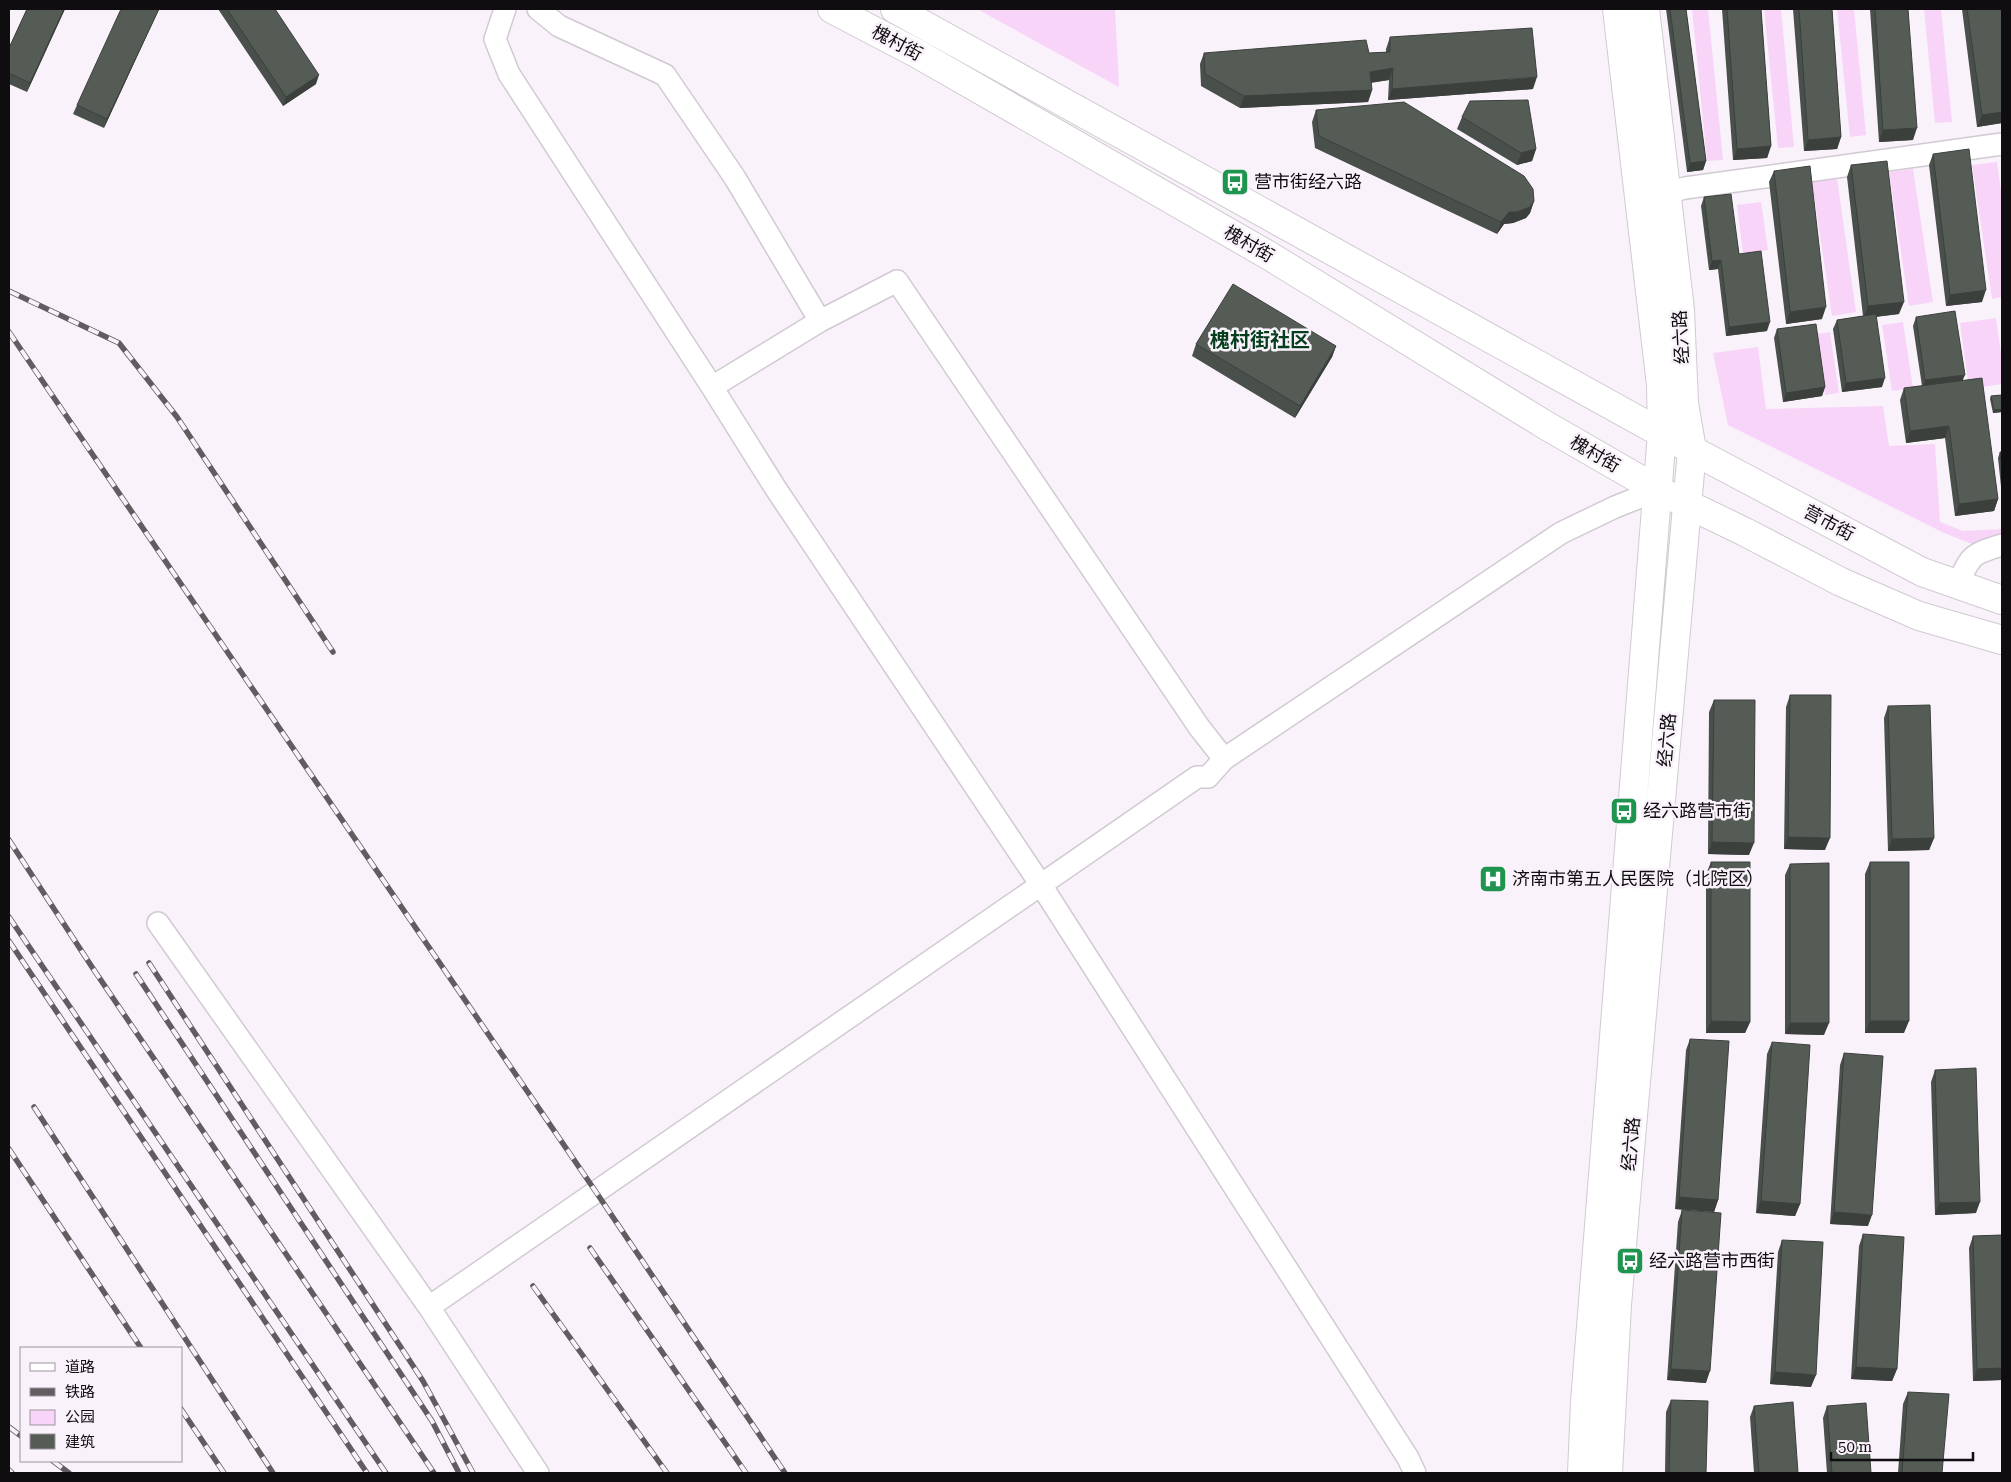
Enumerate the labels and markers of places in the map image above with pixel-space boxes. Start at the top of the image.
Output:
bus stop icon: 营市街经六路 [1220,167,1250,197]
place label: 营市街经六路 [1254,171,1362,192]
bus stop icon: 经六路营市街 [1609,796,1639,826]
place label: 经六路营市街 [1643,800,1751,821]
hospital icon: 济南市第五人民医院（北院区） [1478,864,1508,894]
place label: 济南市第五人民医院（北院区） [1512,868,1764,889]
bus stop icon: 经六路营市西街 [1615,1246,1645,1276]
place label: 经六路营市西街 [1649,1250,1775,1271]

